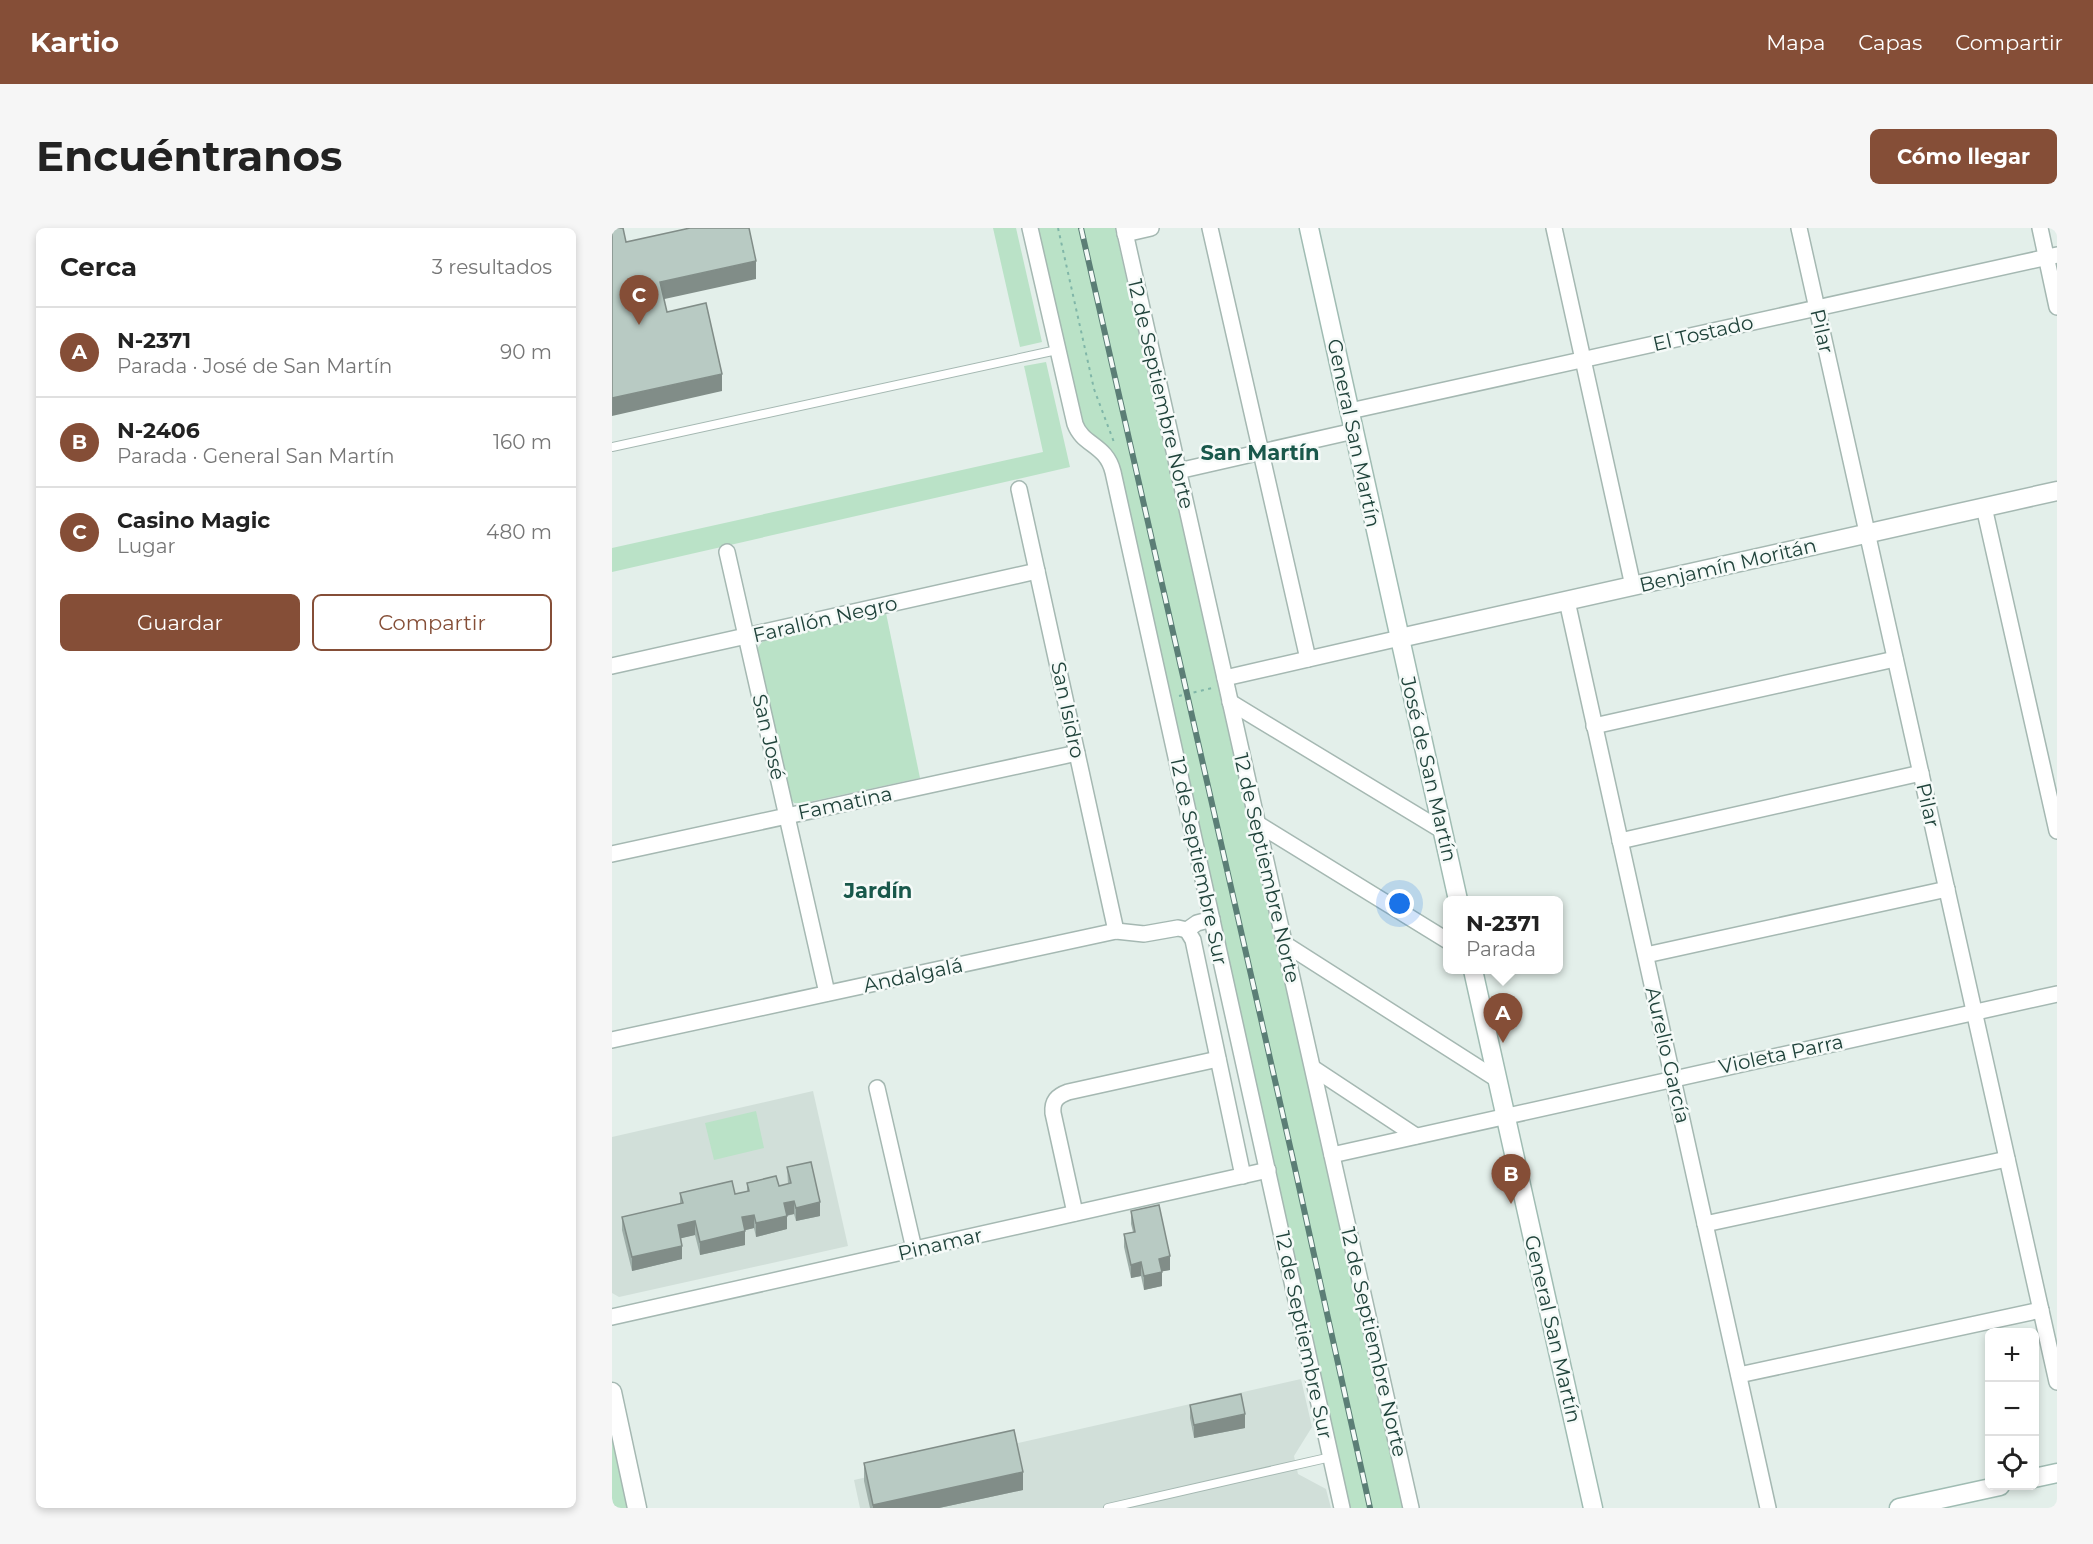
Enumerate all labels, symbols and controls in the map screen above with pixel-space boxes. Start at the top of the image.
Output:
text: Kartio [30,25,119,59]
text: Mapa [1766,30,1825,55]
text: Capas [1858,30,1922,55]
text: Compartir [1955,30,2063,55]
button: Cómo llegar [1870,129,2057,184]
text: Encuéntranos [36,130,342,182]
text: Cerca [60,251,137,283]
text: 3 resultados [432,255,552,279]
pin: C [620,276,658,325]
street label: 12 de Septiembre Norte [1123,277,1199,511]
street label: Pilar [1805,306,1839,356]
street label: El Tostado [1650,310,1756,356]
text: N-2371 [117,327,191,354]
street label: General San Martín [1322,337,1386,529]
text: A [72,340,87,364]
text: 90 m [500,340,552,364]
text: Parada · José de San Martín [117,354,392,378]
text: N-2406 [117,417,200,444]
text: B [72,430,87,454]
text: 160 m [493,430,552,454]
district label: San Martín [1200,440,1320,465]
text: Parada · General San Martín [117,444,395,468]
text: Casino Magic [117,507,270,534]
text: C [72,520,87,544]
text: 480 m [486,520,552,544]
street label: Benjamín Moritán [1637,533,1819,597]
text: Lugar [117,534,176,558]
street label: Farallón Negro [750,591,900,647]
button: Guardar [60,594,300,651]
button: Compartir [312,594,552,651]
street label: San Isidro [1046,660,1090,760]
street label: José de San Martín [1396,673,1462,864]
street label: San José [747,692,791,782]
street label: 12 de Septiembre Norte [1229,751,1305,985]
street label: 12 de Septiembre Sur [1165,755,1233,967]
street label: Pilar [1911,780,1945,830]
street label: Famatina [796,781,894,825]
district label: Jardín [843,878,912,903]
your location [1385,889,1414,918]
popup [1443,896,1563,974]
text: N-2371 [1466,910,1540,937]
text: Parada [1466,937,1536,961]
street label: Andalgalá [861,953,965,997]
street label: Aurelio García [1641,984,1695,1126]
pin: A [1484,994,1522,1043]
street label: Violeta Parra [1717,1029,1845,1079]
pin: B [1492,1154,1530,1204]
street label: Pinamar [895,1223,985,1265]
street label: 12 de Septiembre Norte [1336,1225,1412,1459]
street label: 12 de Septiembre Sur [1270,1229,1338,1441]
street label: General San Martín [1520,1233,1586,1425]
map controls [1985,1328,2039,1490]
button: + [1985,1328,2039,1382]
button: − [1985,1382,2039,1436]
button: locate [1985,1436,2039,1490]

